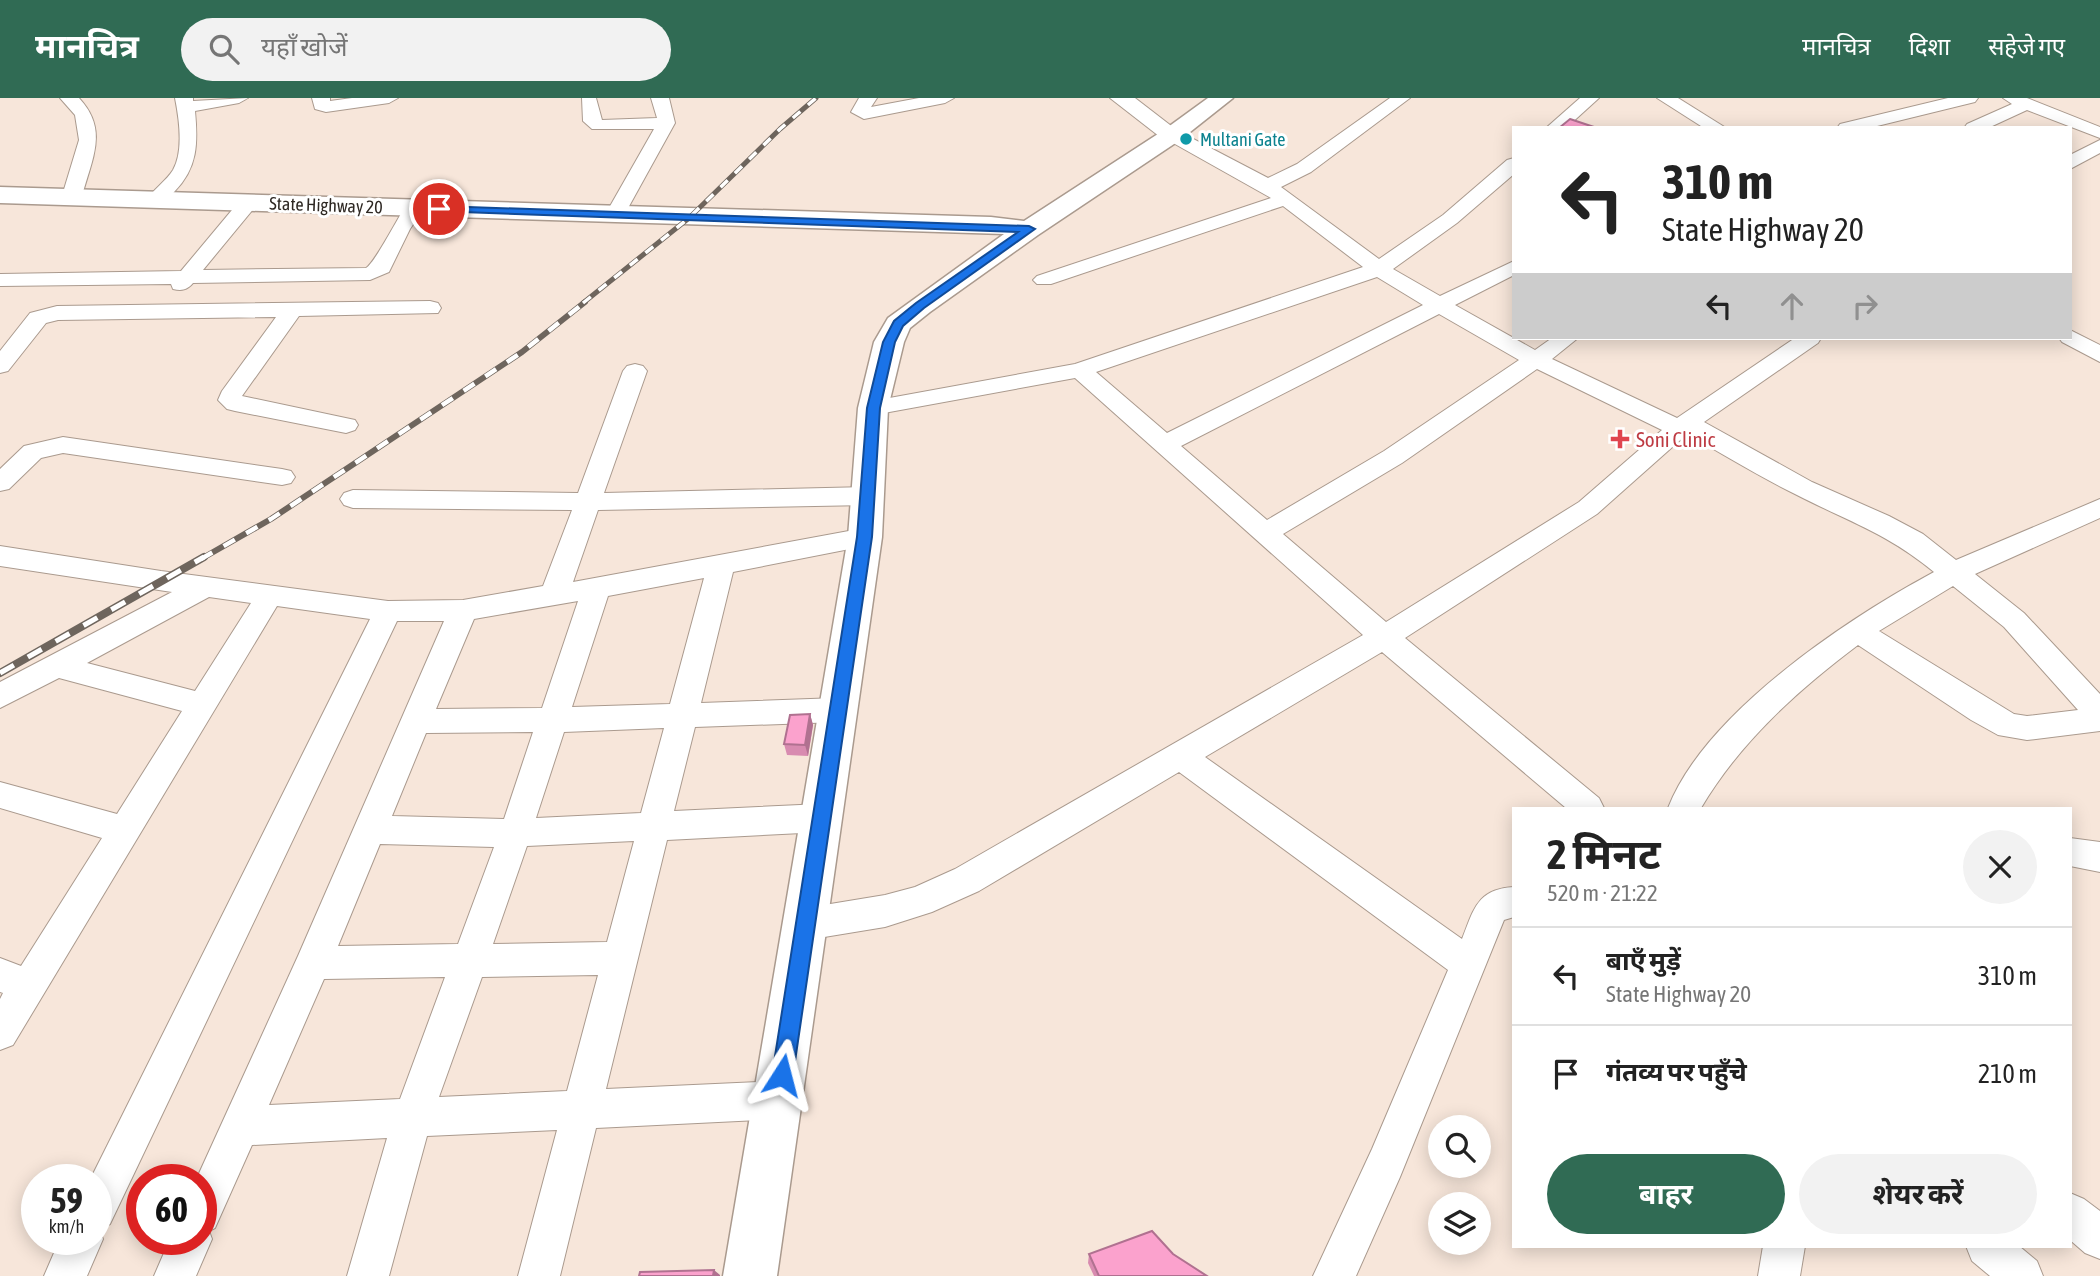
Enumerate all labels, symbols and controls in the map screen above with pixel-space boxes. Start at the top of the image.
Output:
search box [181,18,671,81]
text: मानचित्र [35,27,139,65]
icon: search [205,30,243,68]
text: यहाँ खोजें [261,32,348,62]
text: मानचित्र [1802,33,1871,60]
text: दिशा [1909,33,1950,60]
text: सहेजे गए [1988,33,2065,60]
place label: Multani Gate [1200,129,1286,150]
marker: Multani Gate [1178,131,1194,147]
text: 310 m [1662,153,1773,209]
icon: left [1547,154,1638,245]
pin [409,179,469,239]
icon: arrive [420,190,458,228]
street label: State Highway 20 [269,193,383,217]
text: State Highway 20 [1662,211,1864,248]
icon: left [1700,287,1738,325]
icon: ahead [1773,287,1811,325]
icon: right [1846,287,1884,325]
place label: Soni Clinic [1636,427,1715,451]
marker: Soni Clinic [1610,429,1630,449]
text: 2 मिनट [1547,830,1661,878]
button: close [1963,830,2037,904]
text: 520 m · 21:22 [1547,880,1658,906]
text: बाएँ मुड़ें [1606,946,1681,976]
icon: left [1547,957,1585,995]
text: 310 m [1978,961,2037,991]
text: State Highway 20 [1606,981,1751,1007]
position arrow [745,1038,819,1112]
icon: arrive [1547,1055,1585,1093]
text: गंतव्य पर पहुँचे [1606,1057,1747,1087]
text: 210 m [1978,1059,2037,1089]
map controls [1428,1115,1491,1255]
button: search [1428,1115,1491,1178]
button: बाहर [1547,1154,1785,1234]
button: शेयर करें [1799,1154,2037,1234]
speed limit sign: 60 [126,1164,217,1255]
text: 59 [50,1180,83,1220]
button: layers [1428,1192,1491,1255]
text: km/h [49,1216,84,1237]

